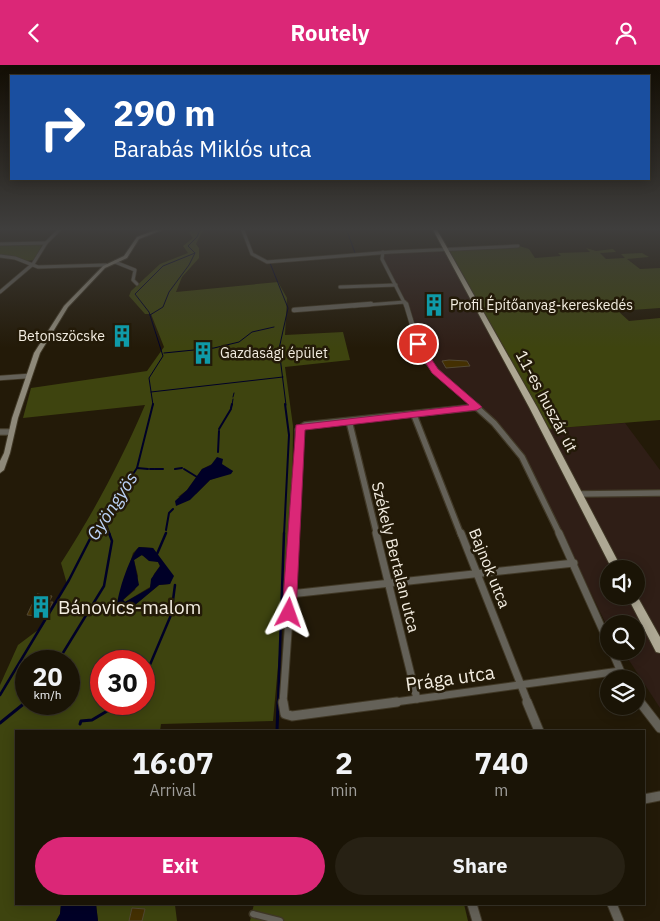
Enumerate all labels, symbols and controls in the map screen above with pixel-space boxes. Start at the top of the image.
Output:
text: Routely [290,18,370,47]
icon: back [20,19,48,47]
icon: person [612,19,640,47]
text: 290 m [113,90,216,136]
icon: right [30,95,95,160]
text: Barabás Miklós utca [113,134,311,163]
building icon: Profil Építőanyag-kereskedés [421,292,447,318]
place label: Profil Építőanyag-kereskedés [450,295,633,314]
building icon: Betonszöcske [109,323,135,349]
pin [397,323,439,365]
place label: Betonszöcske [18,327,105,345]
icon: arrive [404,330,432,358]
building icon: Gazdasági épület [190,340,216,366]
place label: Gazdasági épület [220,344,328,362]
street label: 11-es huszár út [512,347,582,455]
water label: Gyöngyös [81,468,143,544]
street label: Székely Bertalan utca [368,480,425,635]
street label: Bajnok utca [465,525,515,611]
map controls [600,560,645,715]
button: sound [600,560,645,605]
position arrow [262,586,314,638]
building icon: Bánovics-malom [28,594,54,620]
place label: Bánovics-malom [58,595,201,619]
button: search [600,615,645,660]
speed limit sign: 30 [90,650,155,715]
text: 20 [32,660,63,693]
street label: Prága utca [404,660,496,696]
button: layers [600,670,645,715]
text: km/h [33,687,62,702]
text: 16:07 [132,743,214,782]
text: 2 [335,743,353,782]
text: 740 [474,743,528,782]
text: Arrival [149,780,196,800]
text: min [330,780,357,800]
text: m [494,780,508,800]
button: Exit [35,837,325,895]
button: Share [335,837,625,895]

